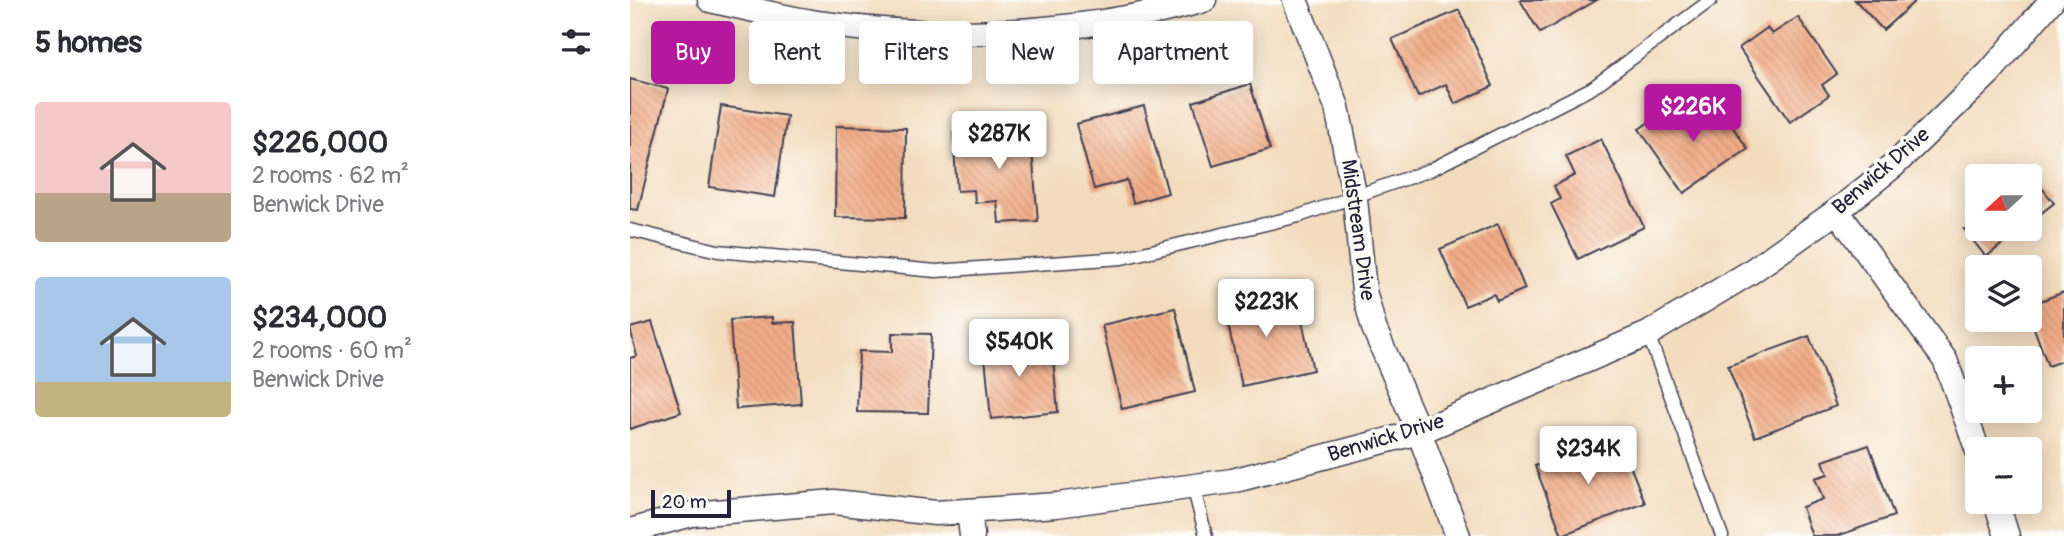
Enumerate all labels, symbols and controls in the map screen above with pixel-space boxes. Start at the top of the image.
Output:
chip: Buy [651,21,735,84]
chip: Rent [749,21,845,84]
chip: Filters [859,21,972,84]
chip: New [986,21,1079,84]
chip: Apartment [1093,21,1253,84]
icon: filters [557,23,595,61]
text: 5 homes [35,24,142,61]
pin: $226K [1644,85,1742,144]
text: $226K [1660,92,1726,121]
pin: $287K [950,111,1048,171]
text: $287K [968,119,1030,148]
street label: Benwick Drive [1827,121,1936,221]
text: $226,000 [252,124,388,161]
icon: home [91,130,175,214]
street label: Midstream Drive [1335,158,1381,303]
text: 2 rooms · 62 m² [252,161,409,190]
north arrow [1965,164,2042,242]
map controls [1965,164,2042,514]
text: Benwick Drive [252,190,384,219]
button: layers [1965,255,2042,332]
pin: $223K [1217,280,1315,339]
text: $223K [1234,287,1298,316]
text: $234,000 [252,299,387,336]
icon: home [91,305,175,389]
pin: $540K [970,320,1068,379]
text: $540K [985,327,1053,356]
text: 2 rooms · 60 m² [252,336,412,365]
button: + [1965,346,2042,423]
text: Benwick Drive [252,365,384,394]
street label: Benwick Drive [1324,407,1448,469]
pin: $234K [1539,426,1637,486]
text: $234K [1556,434,1620,463]
button: − [1965,437,2042,514]
scale bar [651,487,732,519]
text: 20 m [662,490,707,514]

